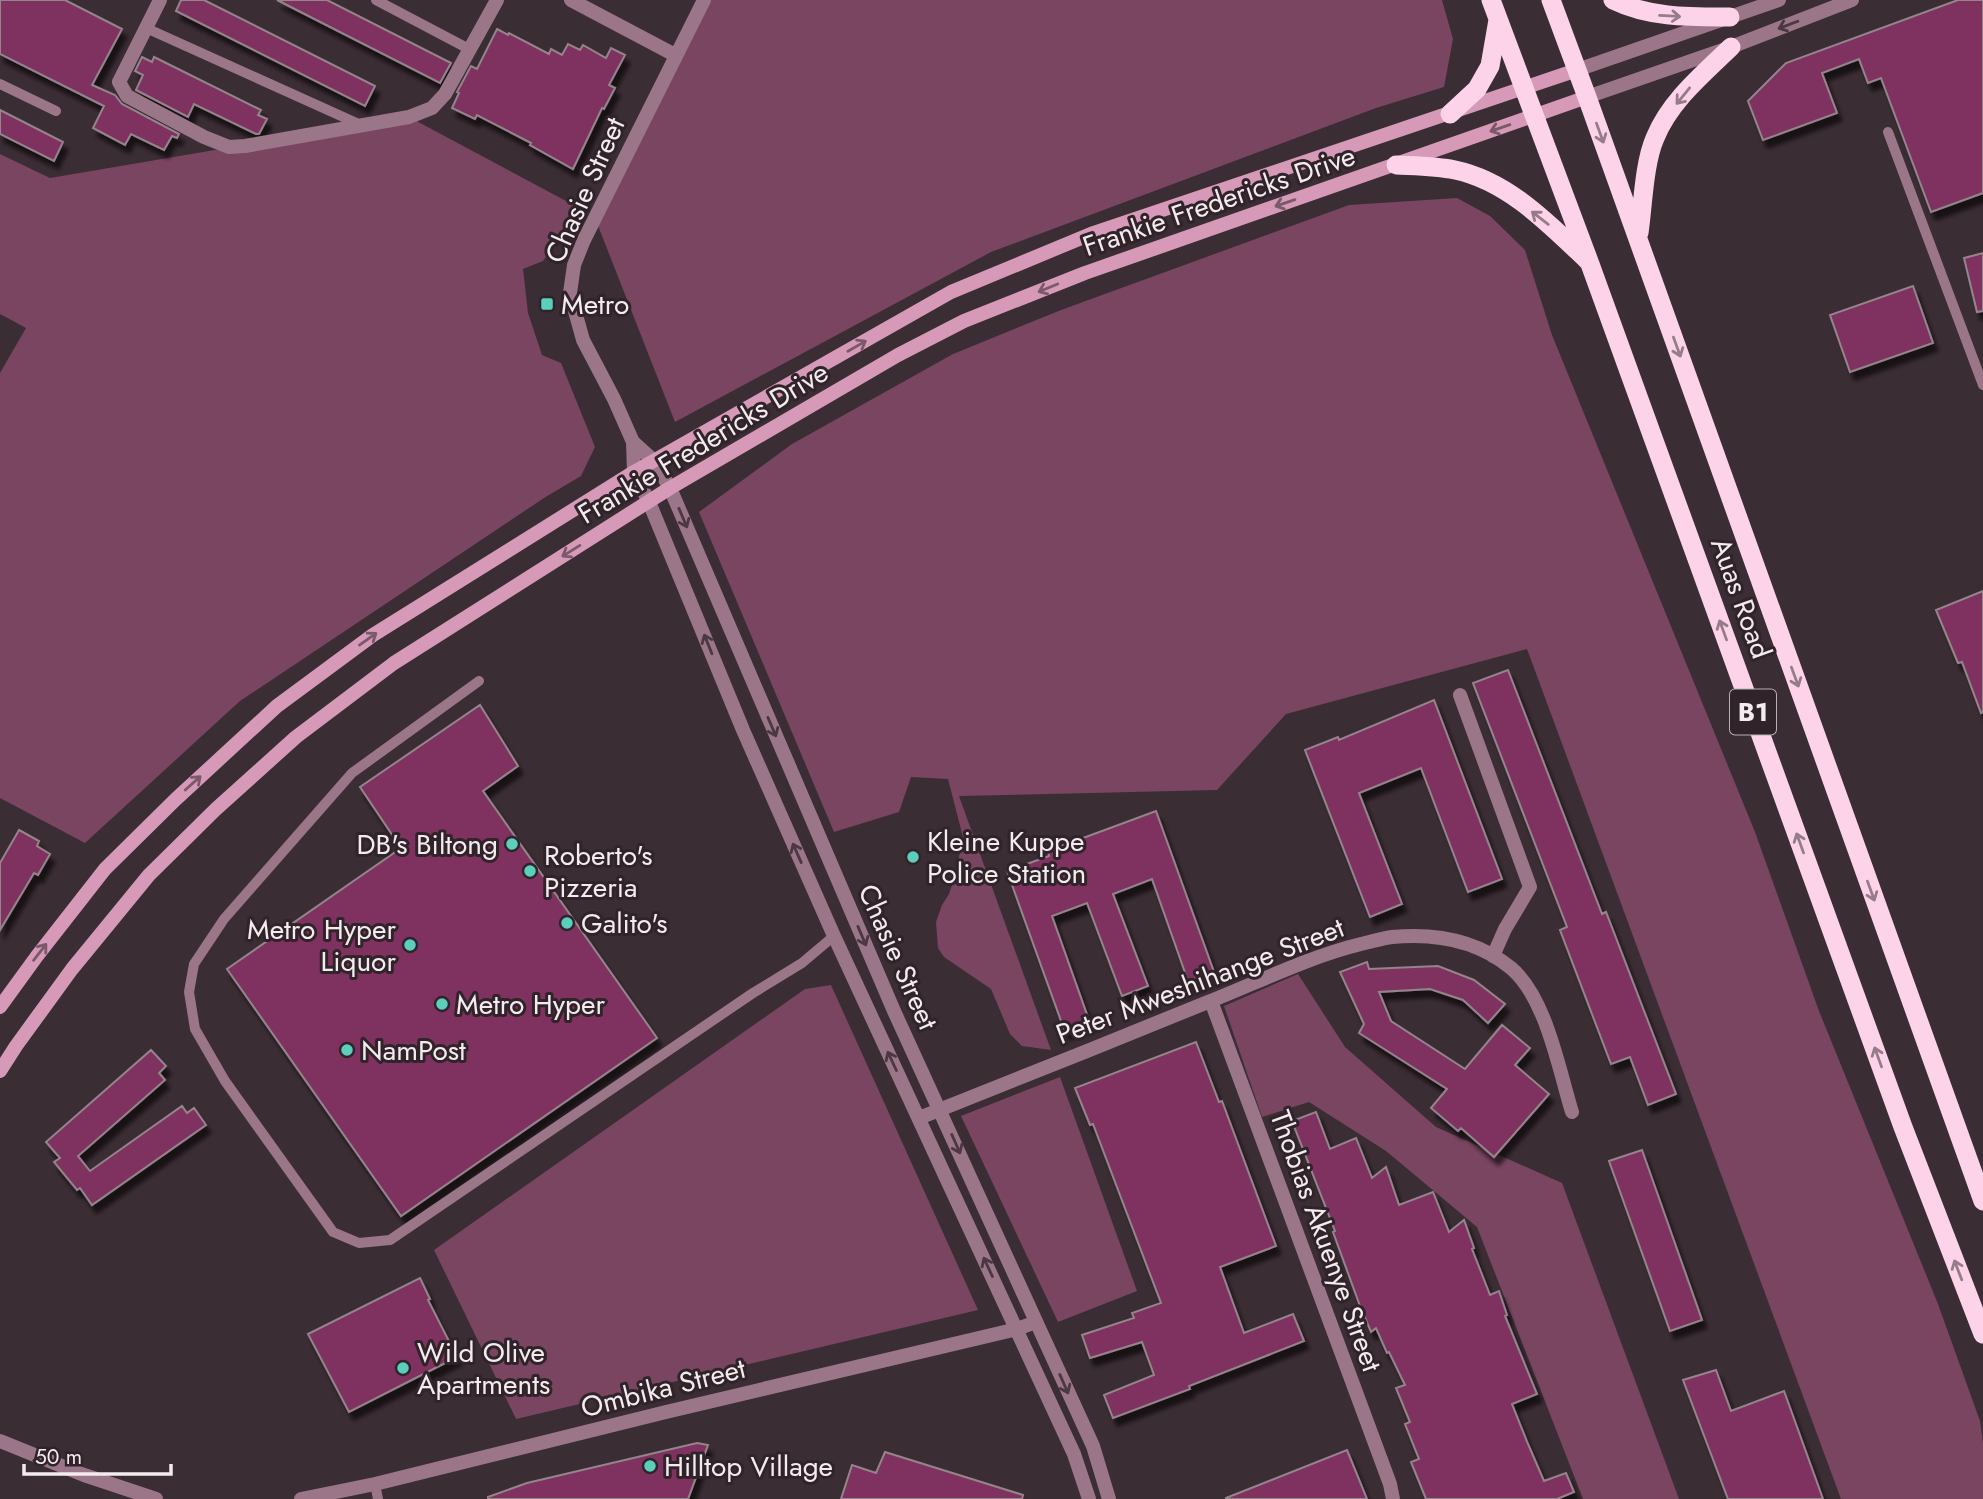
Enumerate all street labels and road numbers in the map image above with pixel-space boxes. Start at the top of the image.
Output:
street label: Chasie Street [535,110,635,269]
street label: Frankie Fredericks Drive [1077,135,1361,267]
street label: Frankie Fredericks Drive [570,352,836,534]
street label: Auas Road [1700,532,1782,664]
road number: B1 [1730,690,1776,734]
street label: Chasie Street [848,878,948,1037]
street label: Peter Mweshihange Street [1050,907,1350,1055]
street label: Thobias Akuenye Street [1260,1105,1392,1378]
street label: Ombika Street [576,1348,750,1428]

